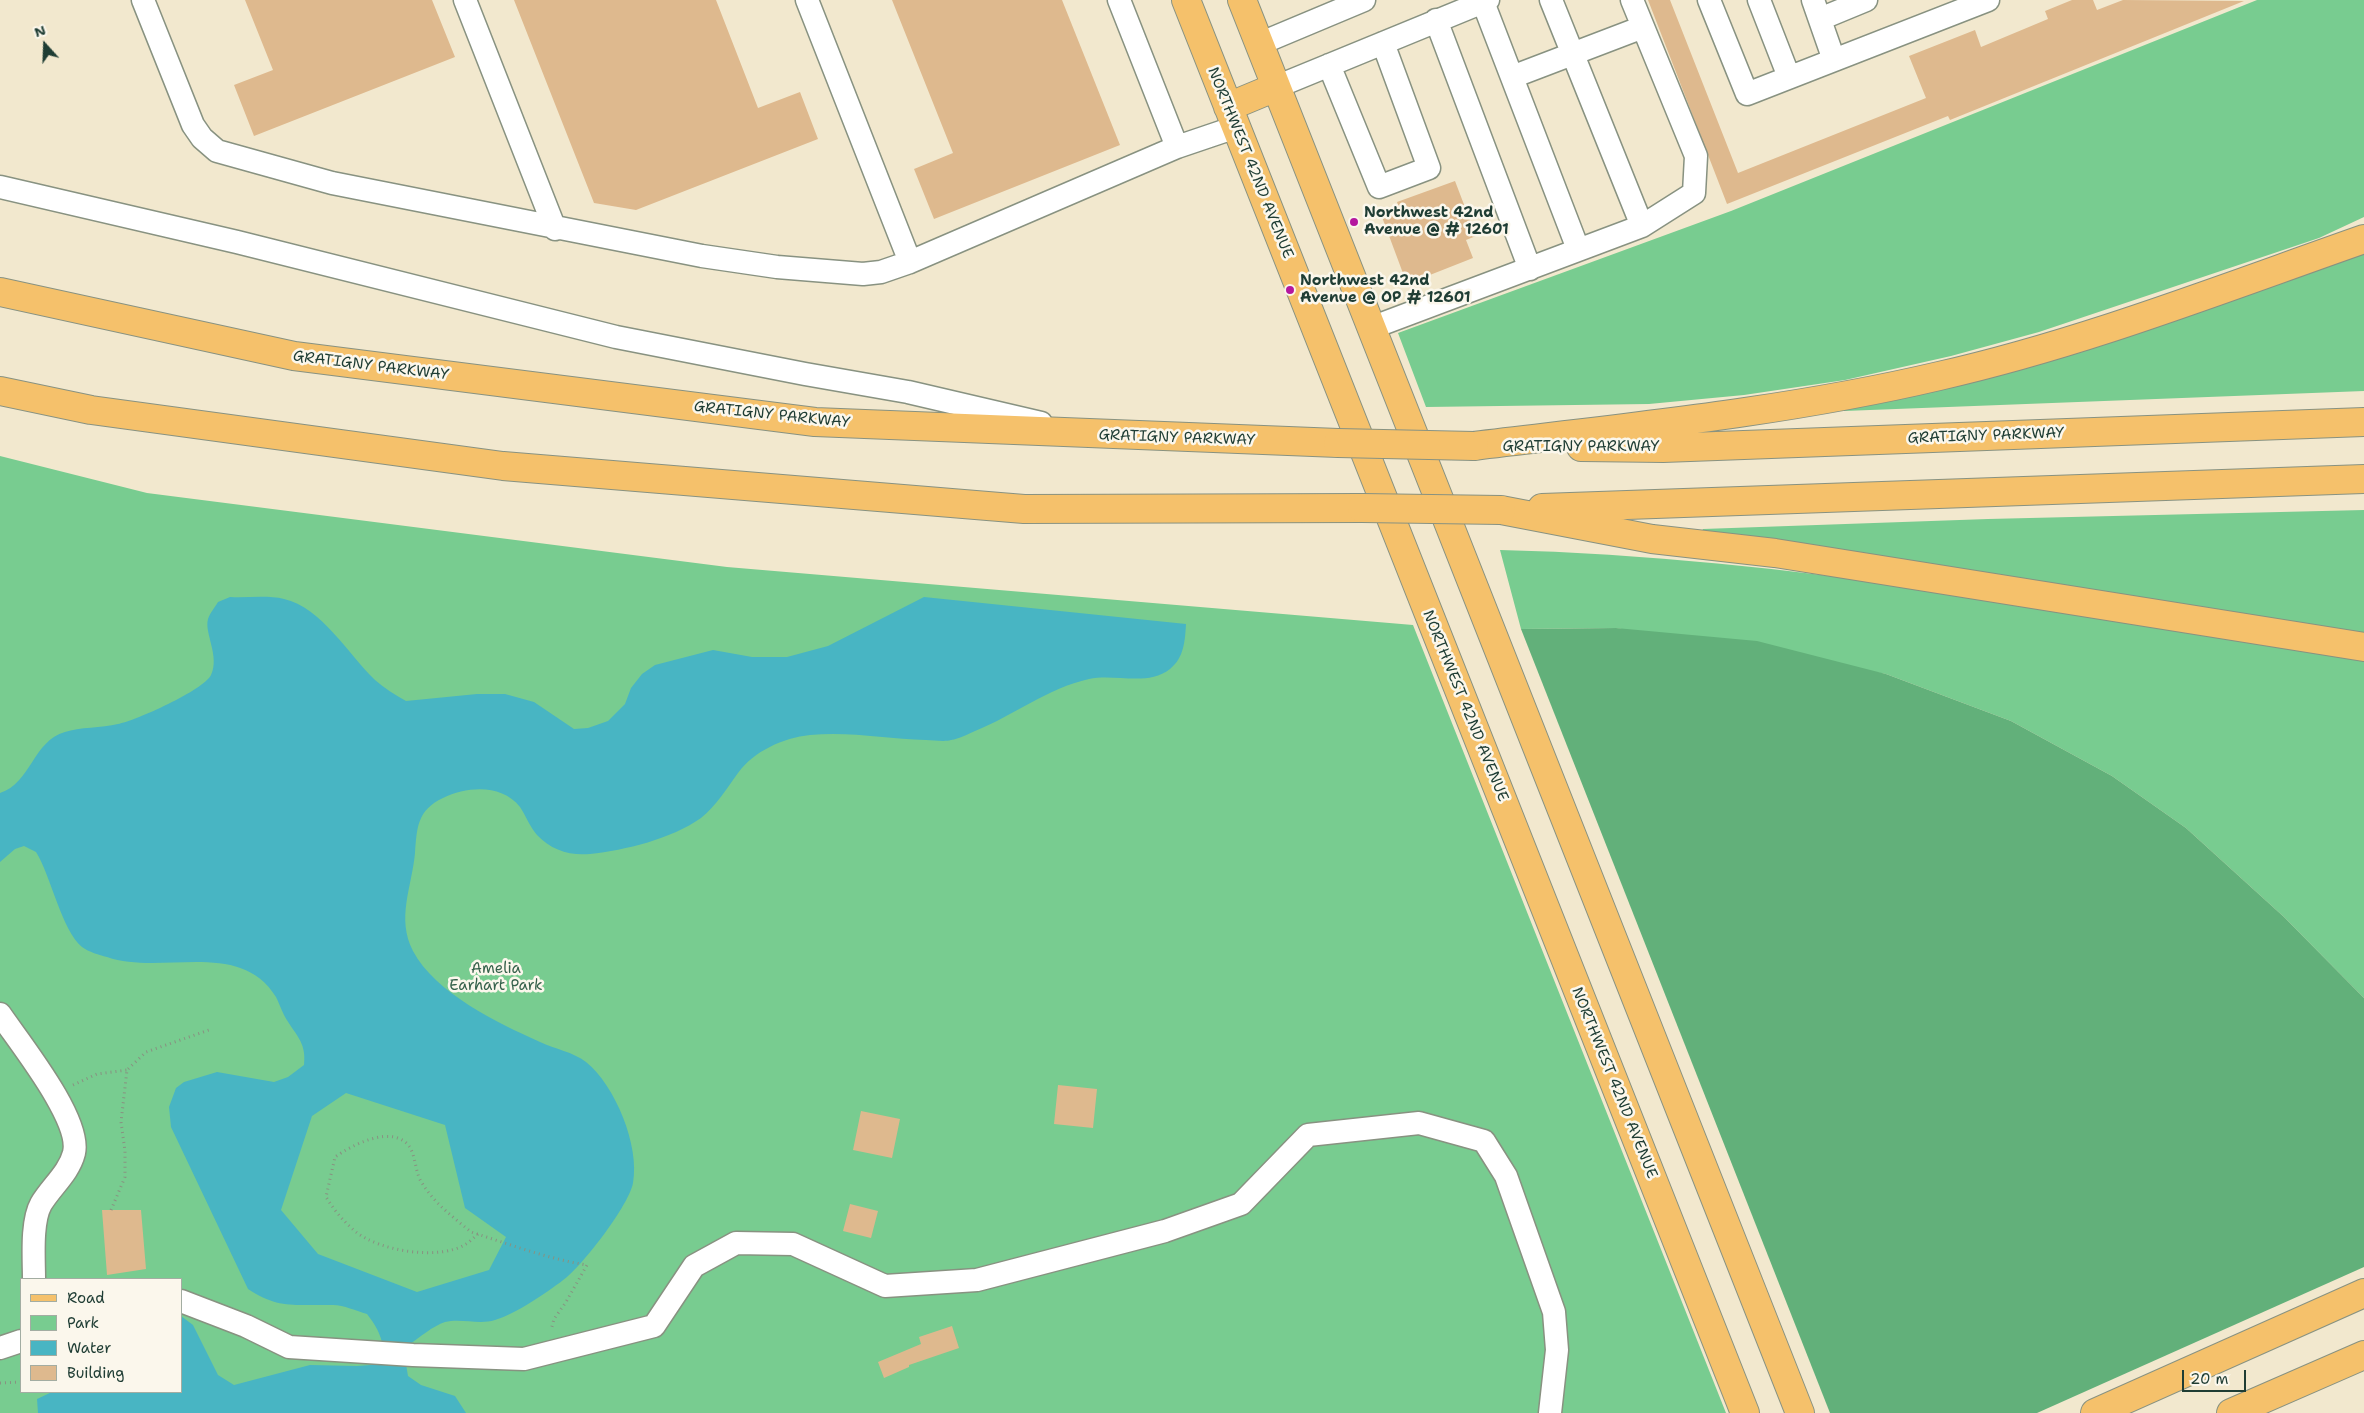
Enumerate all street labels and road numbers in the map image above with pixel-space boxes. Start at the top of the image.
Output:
street label: NORTHWEST 42ND AVENUE [1203,65,1297,261]
street label: GRATIGNY PARKWAY [292,347,450,385]
street label: GRATIGNY PARKWAY [693,398,851,432]
street label: GRATIGNY PARKWAY [1907,424,2065,448]
street label: GRATIGNY PARKWAY [1098,426,1256,450]
street label: GRATIGNY PARKWAY [1502,438,1660,456]
street label: NORTHWEST 42ND AVENUE [1418,608,1512,804]
street label: NORTHWEST 42ND AVENUE [1567,985,1661,1181]

